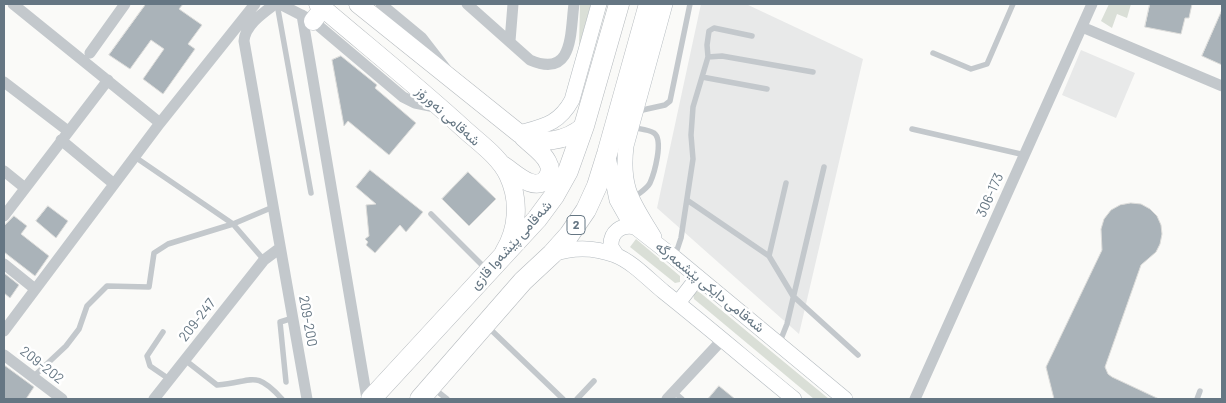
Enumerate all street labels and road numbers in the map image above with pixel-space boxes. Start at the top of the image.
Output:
street label: شەقامی نەورۆز [412,83,484,149]
street label: 306-173 [973,170,1007,220]
street label: شەقامی پێشەوا قازی [467,197,555,293]
road number: 2 [567,216,585,234]
street label: شەقامی دایکی پێشمەرگە [652,238,768,336]
street label: 209-200 [295,294,321,348]
street label: 209-247 [175,295,219,345]
street label: 209-202 [17,343,67,387]

